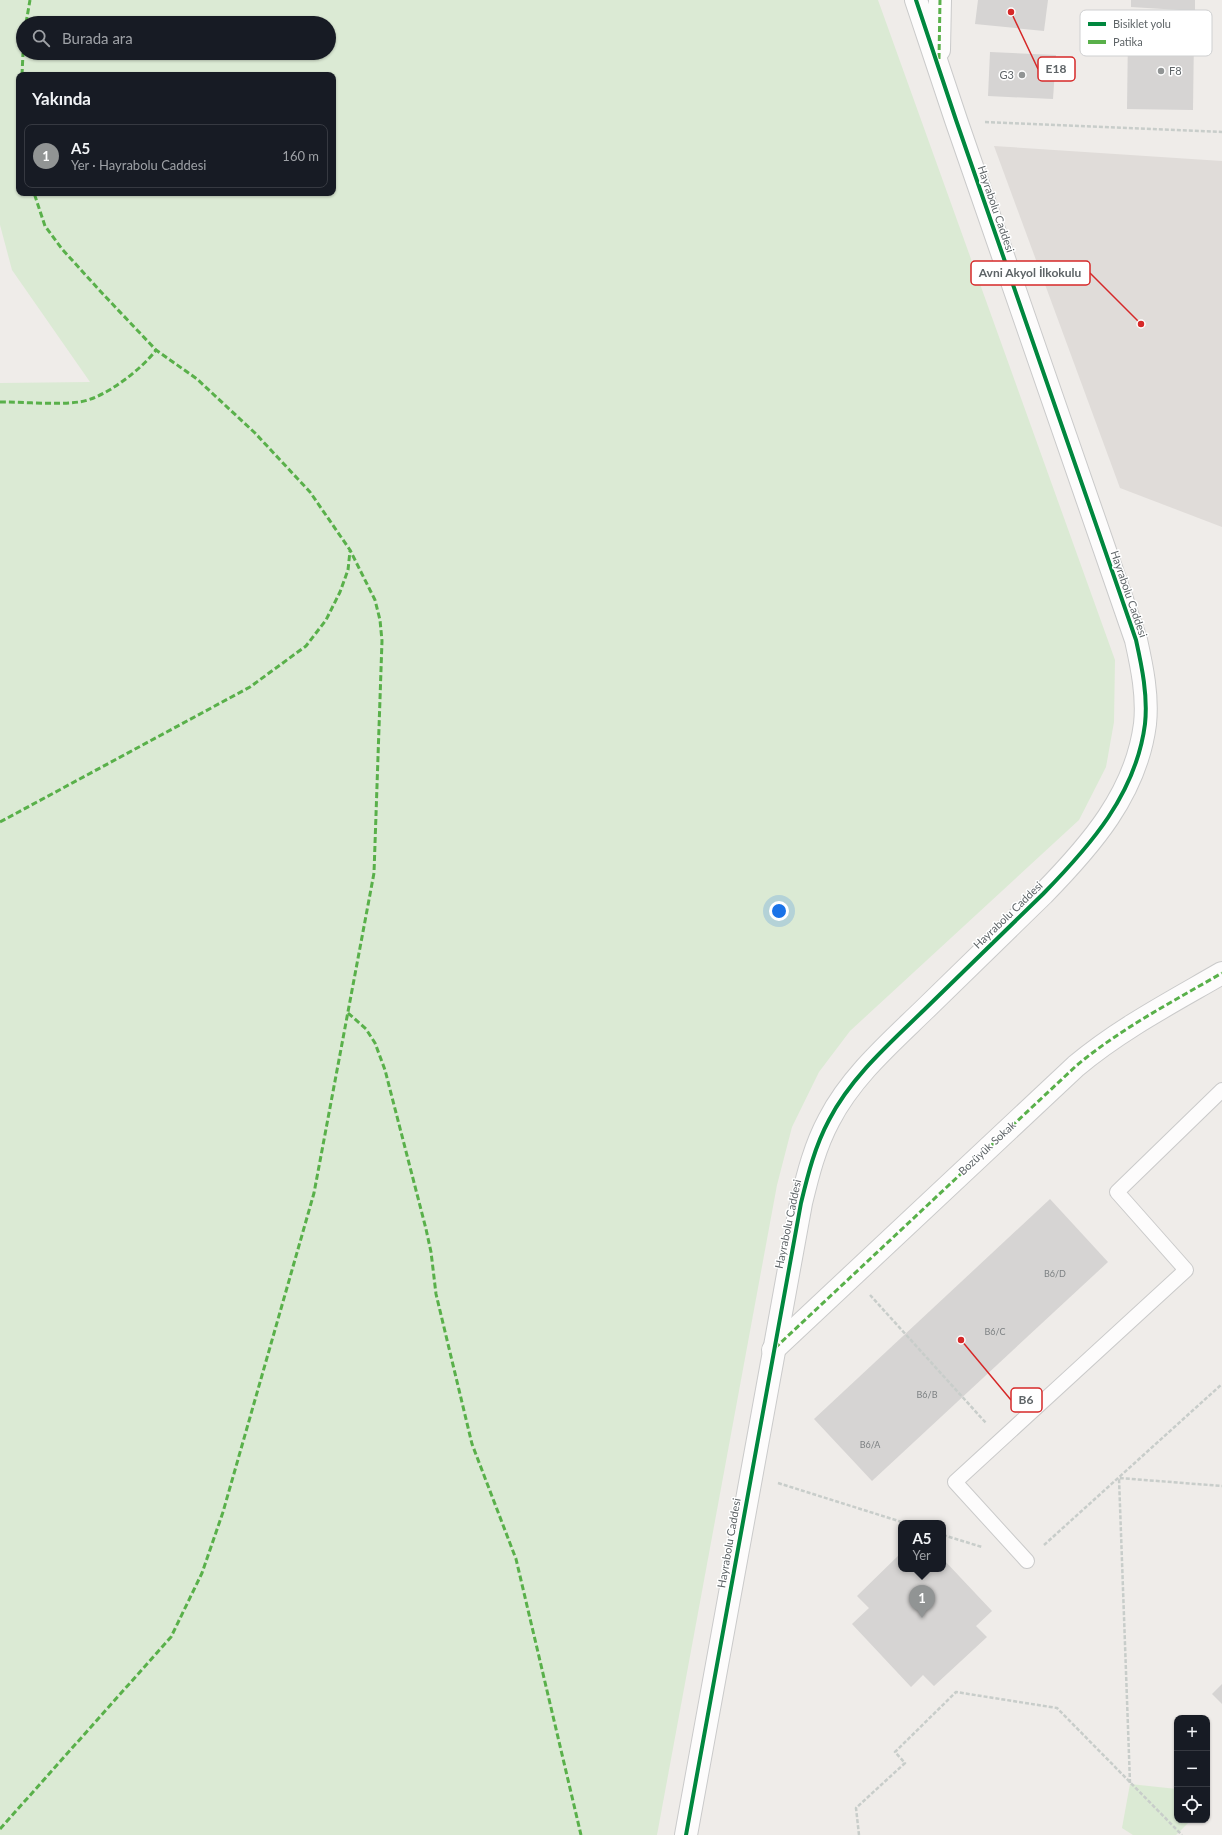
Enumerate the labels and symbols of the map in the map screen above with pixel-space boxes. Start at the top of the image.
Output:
legend [1080,10,1212,56]
text: Bisiklet yolu [1113,17,1171,30]
text: Patika [1113,35,1143,48]
callout: E18 [1038,57,1075,81]
text: E18 [1046,61,1066,76]
place label: F8 [1169,64,1182,77]
marker: F8 [1156,66,1166,76]
place label: G3 [1000,68,1014,81]
marker: G3 [1017,70,1027,80]
street label: Hayrabolu Caddesi [976,164,1018,254]
callout: Avni Akyol İlkokulu [971,261,1090,285]
text: Avni Akyol İlkokulu [978,265,1081,280]
street label: Hayrabolu Caddesi [1109,549,1151,639]
street label: Hayrabolu Caddesi [970,878,1045,951]
your location [769,901,789,921]
street label: Bozüyük Sokak [955,1118,1018,1177]
street label: Hayrabolu Caddesi [772,1178,803,1270]
house number: B6/D [1044,1268,1066,1279]
house number: B6/C [984,1326,1006,1337]
callout: B6 [1011,1388,1042,1412]
house number: B6/B [917,1389,938,1400]
text: B6 [1019,1392,1033,1407]
house number: B6/A [860,1439,881,1450]
street label: Hayrabolu Caddesi [714,1497,743,1589]
pin: 1 [909,1585,935,1618]

